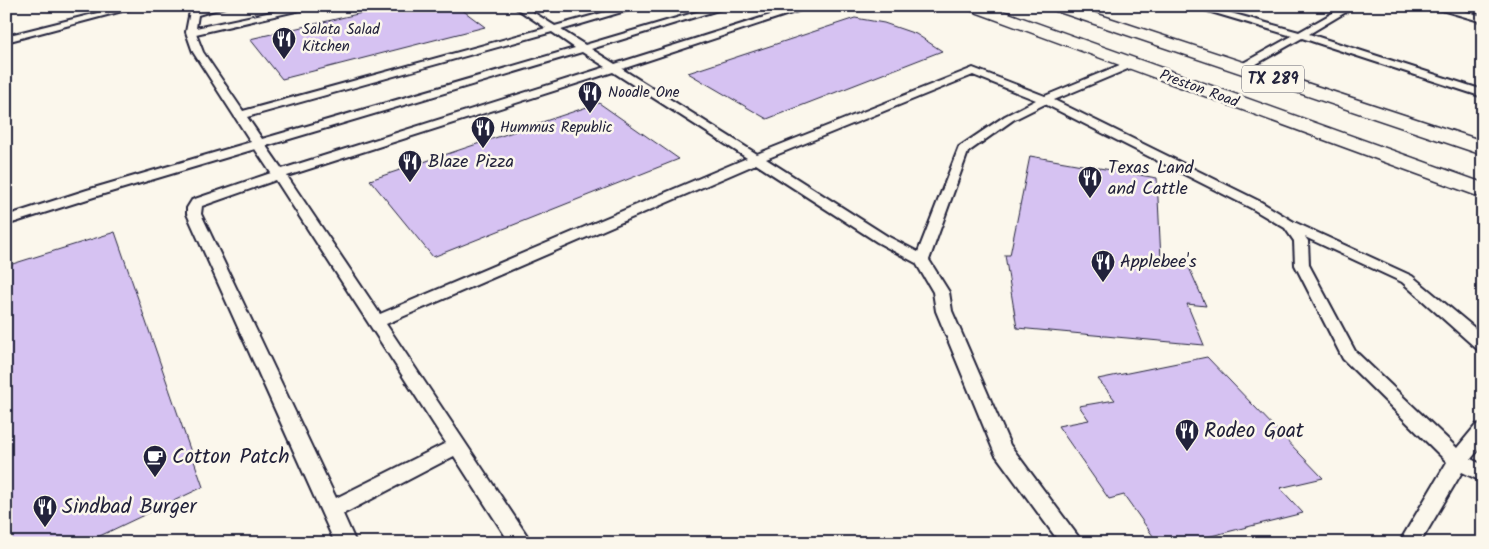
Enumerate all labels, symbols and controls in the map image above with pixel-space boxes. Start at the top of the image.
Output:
place label: Salata Salad Kitchen [302,18,380,59]
restaurant icon: Salata Salad Kitchen [271,26,297,60]
street label: Preston Road [1156,64,1243,115]
road number: TX 289 [1242,66,1304,92]
restaurant icon: Noodle One [577,80,603,114]
place label: Noodle One [608,81,680,105]
restaurant icon: Hummus Republic [470,115,496,149]
place label: Hummus Republic [500,116,613,140]
place label: Blaze Pizza [428,148,514,177]
restaurant icon: Blaze Pizza [397,149,423,183]
place label: Texas Land and Cattle [1108,154,1195,204]
restaurant icon: Texas Land and Cattle [1077,165,1103,199]
place label: Applebee's [1120,248,1197,277]
restaurant icon: Applebee's [1090,249,1116,283]
place label: Rodeo Goat [1204,415,1305,448]
restaurant icon: Rodeo Goat [1174,418,1200,452]
place label: Cotton Patch [172,441,289,474]
cafe icon: Cotton Patch [142,444,168,478]
place label: Sindbad Burger [62,491,197,524]
restaurant icon: Sindbad Burger [32,494,58,528]

